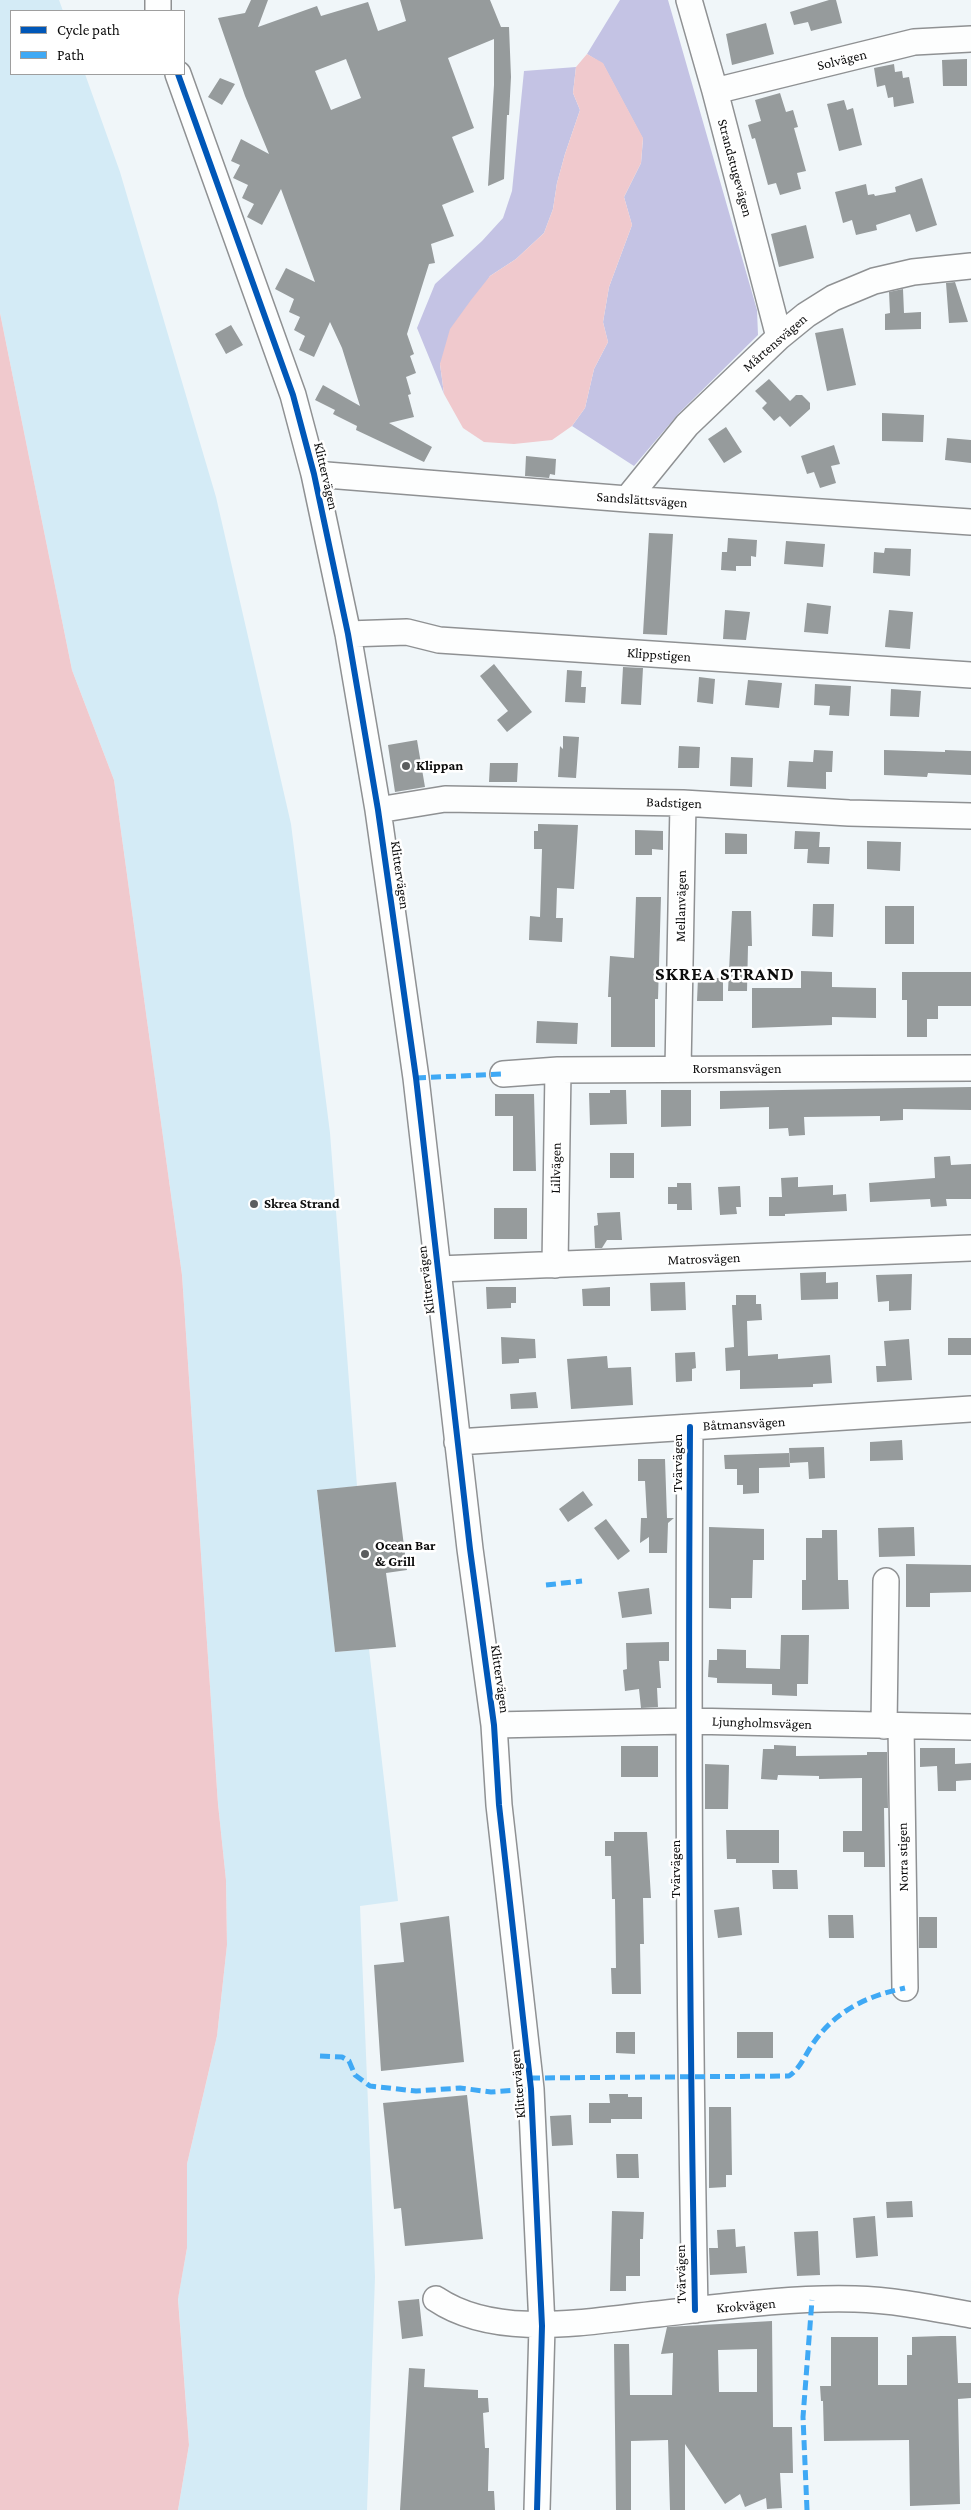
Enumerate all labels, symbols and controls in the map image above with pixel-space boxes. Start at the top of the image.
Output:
legend [10,10,185,75]
text: Cycle path [57,22,120,38]
street label: Solvägen [816,46,868,74]
text: Path [57,47,84,63]
street label: Strandstugevägen [714,117,756,219]
street label: Mårtensvägen [739,310,811,376]
street label: Klittervägen [310,441,342,511]
street label: Sandslättsvägen [596,488,688,512]
street label: Klippstigen [626,644,692,666]
place label: Klippan [416,758,463,774]
marker: Klippan [400,760,412,772]
street label: Badstigen [646,794,702,812]
street label: Klittervägen [387,840,413,910]
street label: Mellanvägen [672,870,690,942]
district label: SKREA STRAND [654,963,796,985]
street label: Rorsmansvägen [693,1061,781,1077]
street label: Lillvägen [547,1142,565,1194]
place label: Skrea Strand [264,1196,340,1212]
marker: Skrea Strand [248,1198,260,1210]
street label: Klittervägen [413,1245,439,1315]
street label: Matrosvägen [667,1249,741,1269]
street label: Båtmansvägen [702,1413,786,1435]
street label: Tvärvägen [670,1434,686,1492]
place label: Ocean Bar & Grill [375,1538,436,1570]
marker: Ocean Bar & Grill [359,1548,371,1560]
street label: Klittervägen [487,1644,513,1714]
street label: Ljungholmsvägen [712,1713,812,1733]
street label: Norra stigen [894,1822,912,1892]
street label: Tvärvägen [668,1840,684,1898]
street label: Klittervägen [507,2049,529,2119]
street label: Tvärvägen [672,2245,690,2303]
street label: Krokvägen [716,2295,776,2317]

